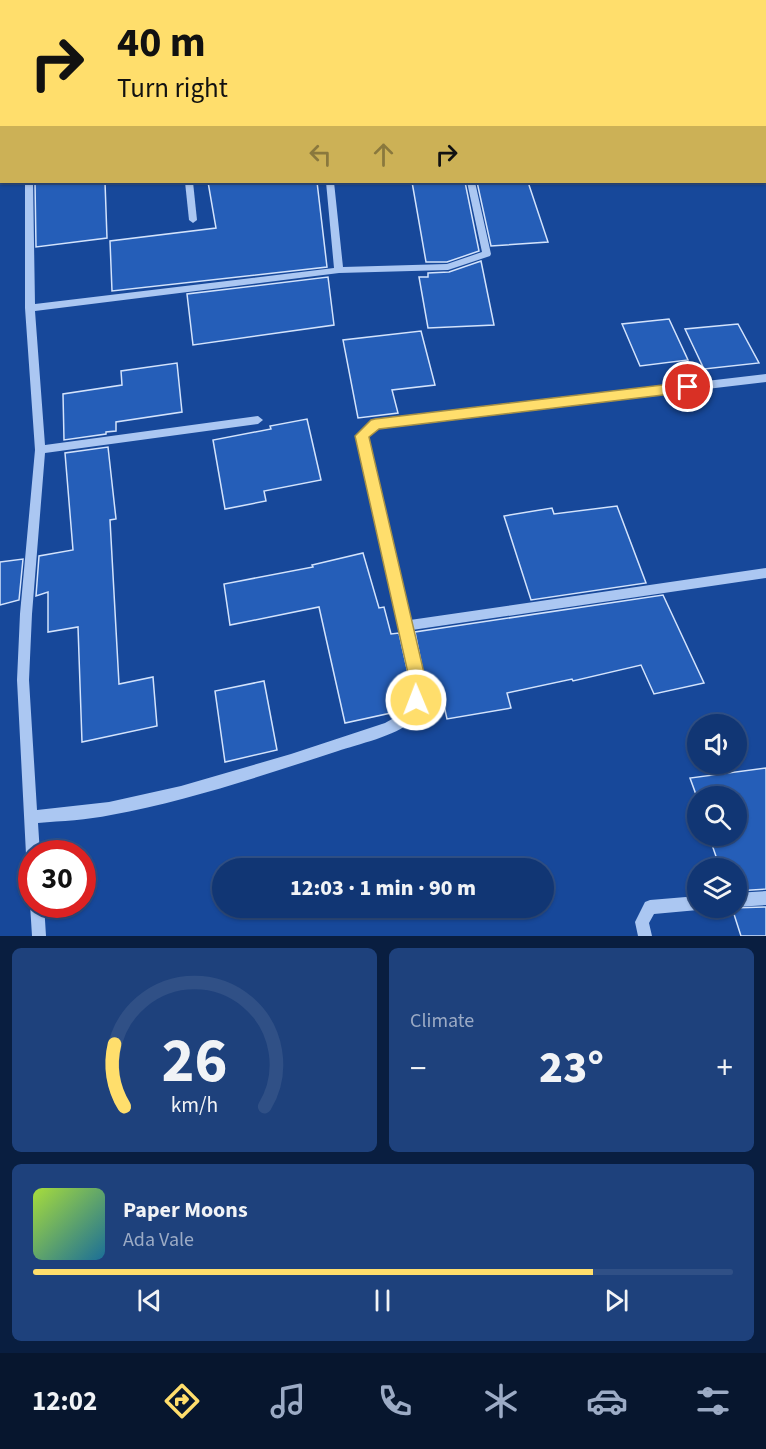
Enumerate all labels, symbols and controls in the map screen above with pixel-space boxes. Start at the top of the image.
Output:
text: 40 m [117,13,206,73]
icon: right [18,24,96,102]
text: Turn right [117,69,228,108]
icon: left [304,138,337,171]
icon: ahead [367,138,400,171]
icon: right [430,138,463,171]
pin [662,361,713,412]
icon: arrive [671,370,704,403]
position arrow [384,668,448,732]
map controls [687,714,747,918]
button: sound [687,714,747,774]
button: search [687,786,747,846]
speed limit sign: 30 [18,840,96,918]
button: layers [687,858,747,918]
text: 12:03 · 1 min · 90 m [290,872,476,904]
text: Climate [410,1007,474,1035]
text: 26 [162,1017,227,1106]
text: 23° [539,1036,604,1100]
text: − [410,1045,426,1092]
text: + [717,1045,733,1092]
text: km/h [171,1090,218,1121]
text: Paper Moons [123,1194,248,1226]
text: Ada Vale [123,1226,194,1254]
icon: previous [133,1284,166,1317]
icon: pause [366,1284,399,1317]
icon: next [600,1284,633,1317]
icon: directions [161,1380,203,1422]
icon: music [267,1380,309,1422]
icon: phone [374,1380,416,1422]
icon: climate [480,1380,522,1422]
icon: car [586,1380,628,1422]
icon: filters [692,1380,734,1422]
text: 12:02 [32,1382,97,1421]

